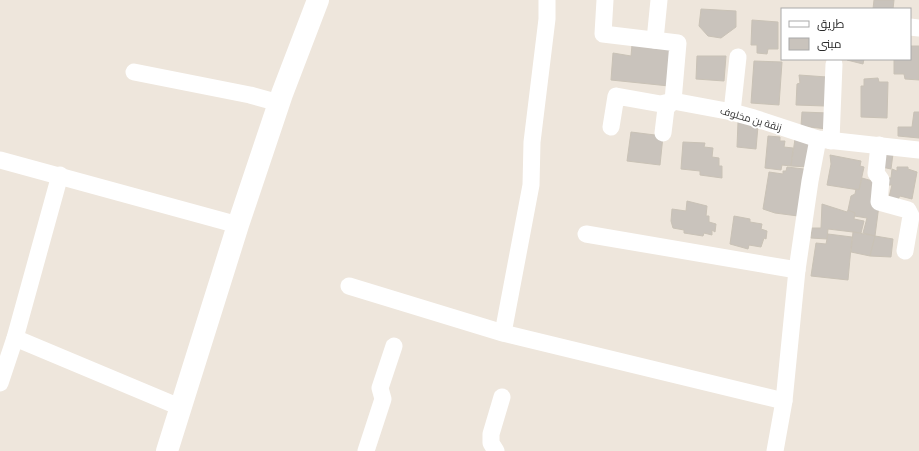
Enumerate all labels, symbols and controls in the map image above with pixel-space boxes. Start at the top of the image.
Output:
legend [781,8,911,60]
text: طريق [817,16,845,31]
text: مبنى [817,36,842,51]
street label: زنقة بن مخلوف [719,104,783,134]

